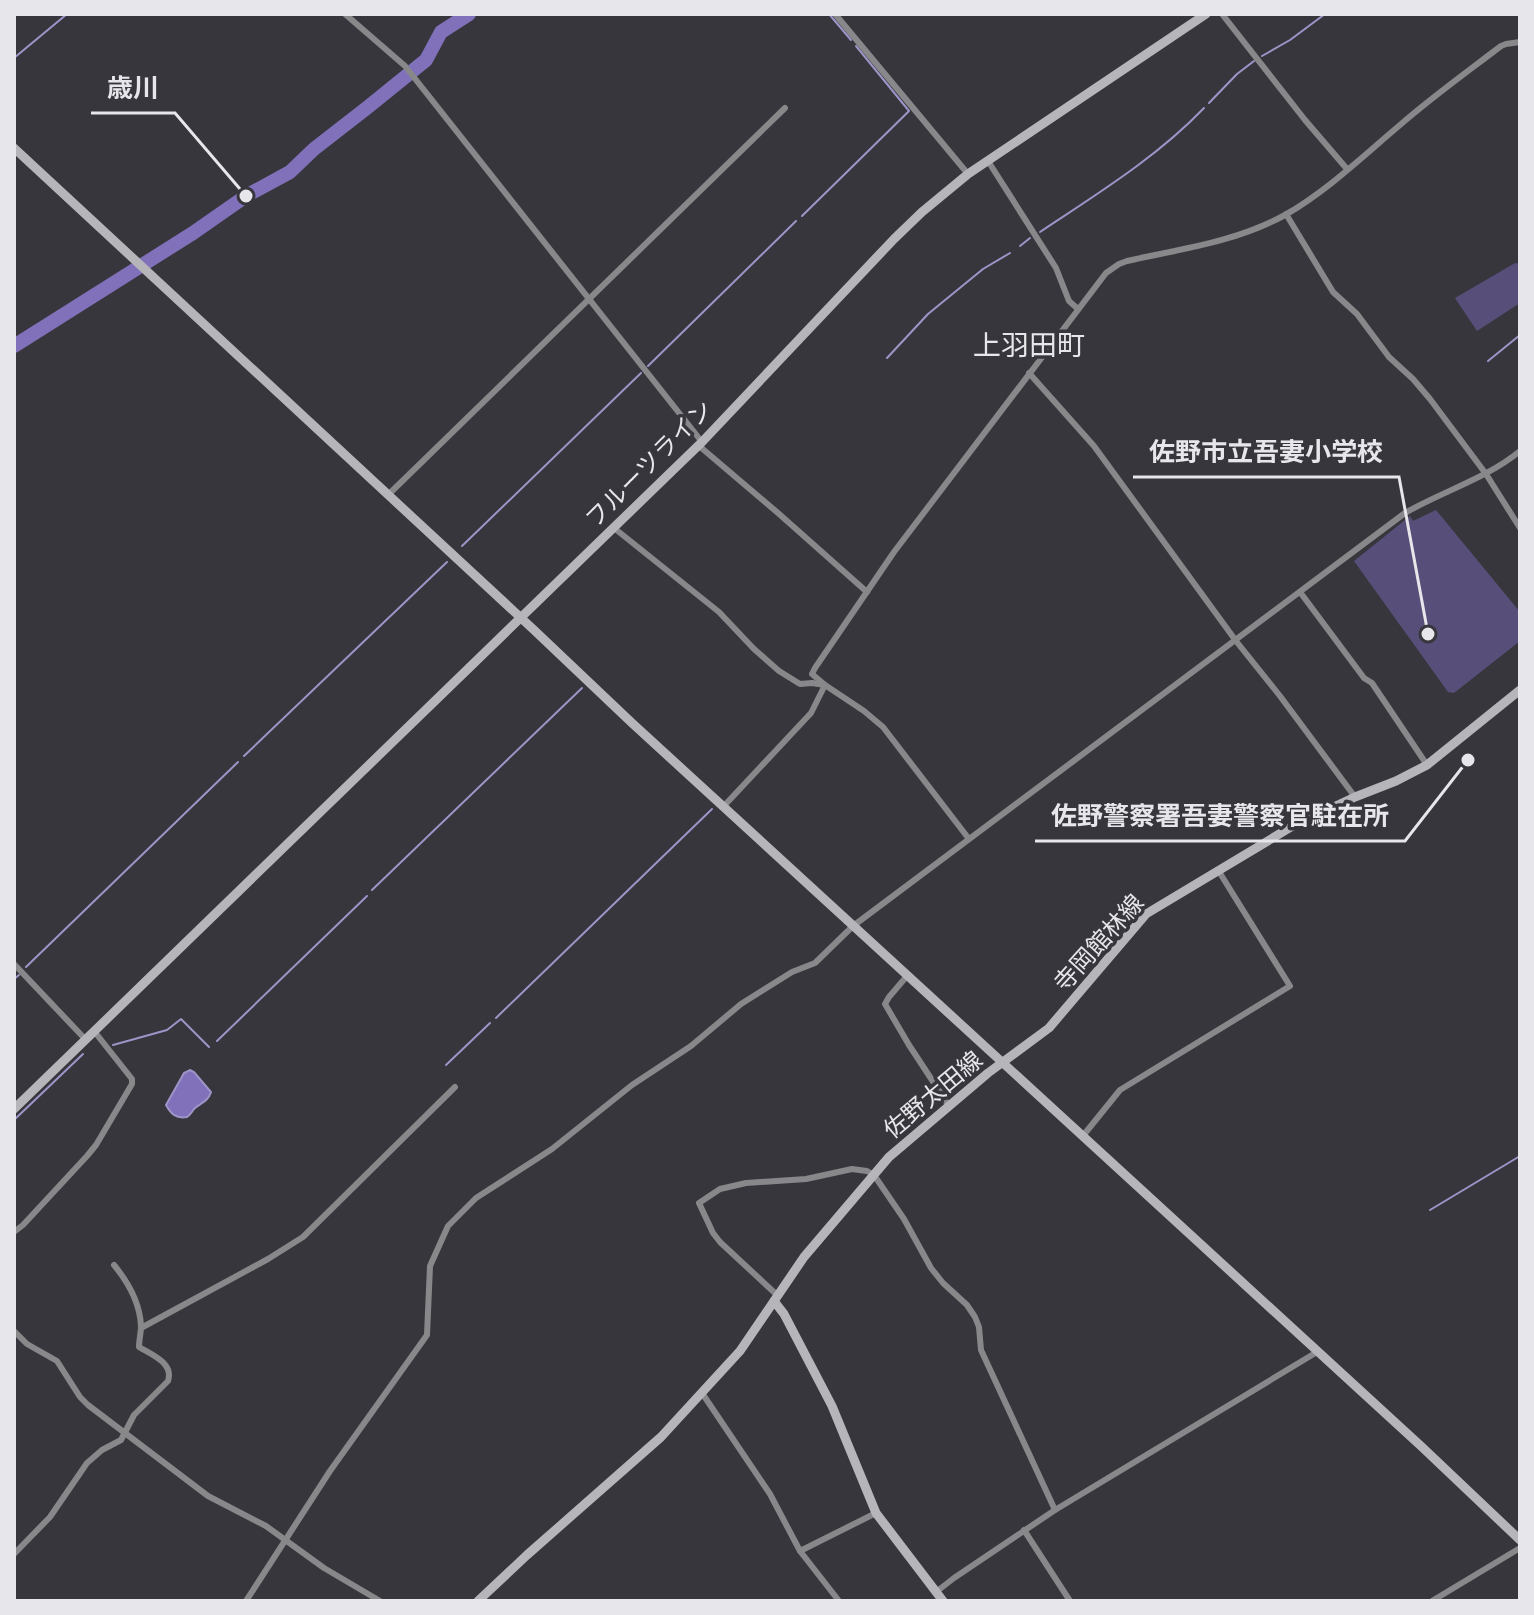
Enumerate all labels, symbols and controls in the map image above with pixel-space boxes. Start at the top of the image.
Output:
callout: 歳川 [91,63,175,113]
text: 歳川 [107,73,159,103]
district label: 上羽田町 [973,329,1085,362]
street label: フルーツライン [580,395,718,533]
callout: 佐野市立吾妻小学校 [1133,427,1399,477]
text: 佐野市立吾妻小学校 [1149,437,1383,467]
callout: 佐野警察署吾妻警察官駐在所 [1035,791,1405,841]
text: 佐野警察署吾妻警察官駐在所 [1051,801,1389,831]
street label: 寺岡館林線 [1048,889,1150,997]
street label: 佐野太田線 [878,1046,988,1144]

